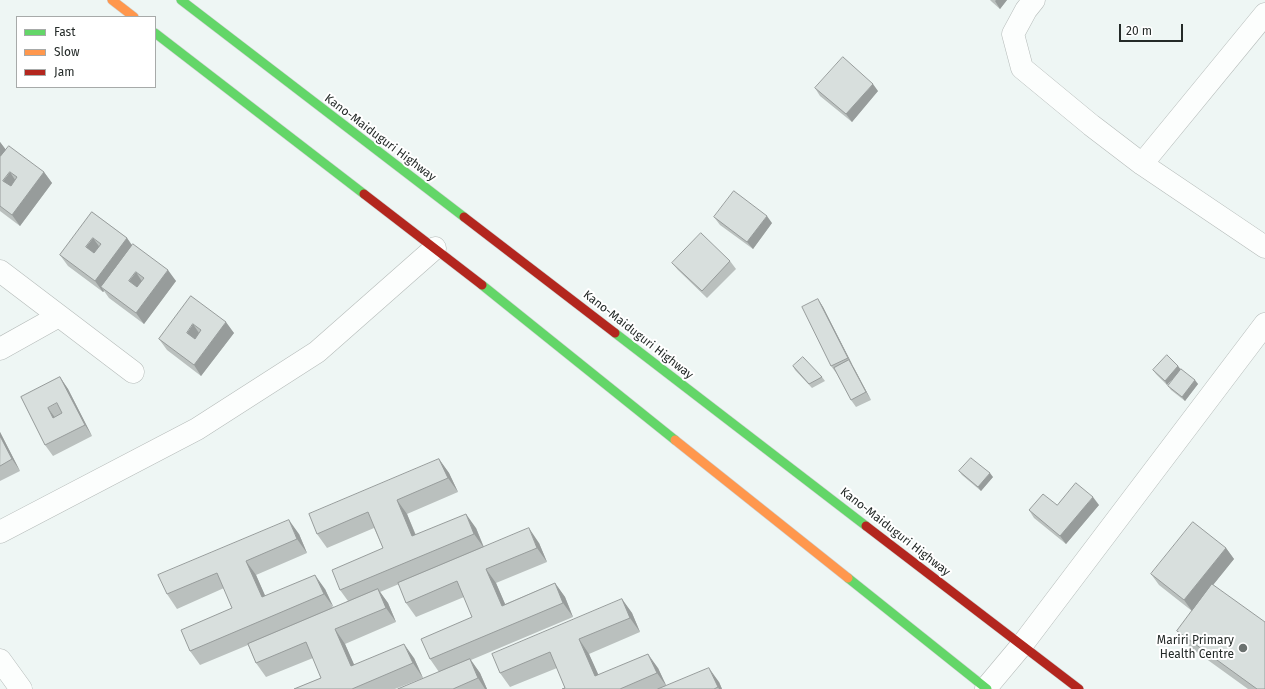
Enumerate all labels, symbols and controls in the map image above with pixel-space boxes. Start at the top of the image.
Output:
legend [16,16,156,88]
scale bar [1121,16,1185,42]
text: 20 m [1126,24,1152,38]
text: Fast [54,25,76,39]
text: Slow [54,45,80,59]
text: Jam [54,65,74,79]
street label: Kano-Maiduguri Highway [322,91,438,185]
street label: Kano-Maiduguri Highway [580,288,696,382]
street label: Kano-Maiduguri Highway [837,485,953,579]
place label: Mariri Primary Health Centre [1157,634,1234,662]
marker: Mariri Primary Health Centre [1237,642,1249,654]

